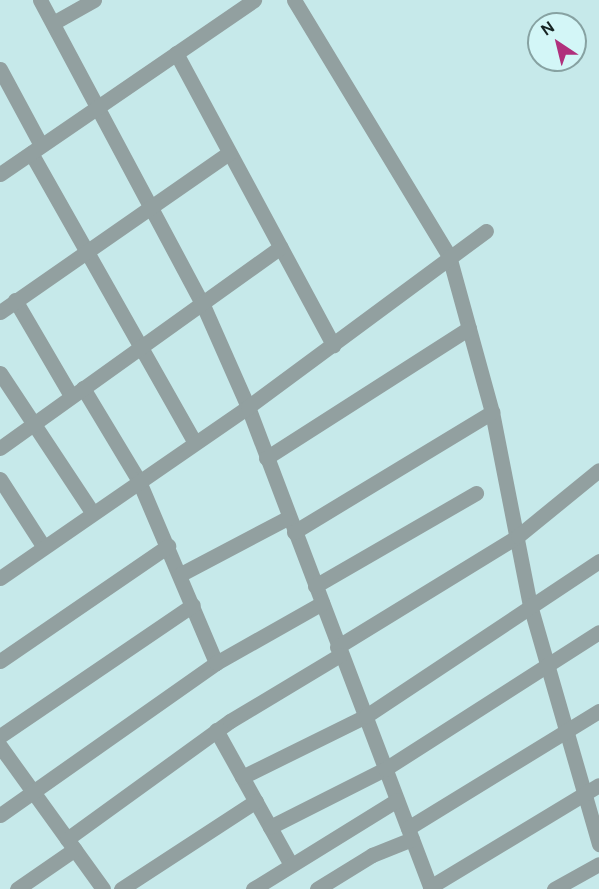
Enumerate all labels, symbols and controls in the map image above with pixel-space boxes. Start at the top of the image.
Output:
north arrow [527,12,587,72]
text: N [537,17,558,40]

